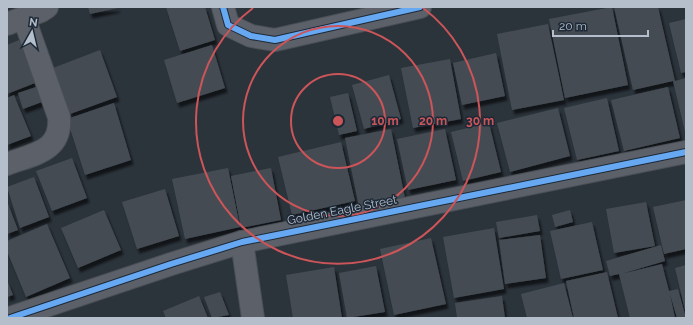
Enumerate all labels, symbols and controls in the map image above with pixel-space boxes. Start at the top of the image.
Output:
north arrow [12,12,52,52]
scale bar [553,12,648,38]
text: N [28,16,38,30]
text: 20 m [559,19,587,33]
centre of rings [331,114,345,128]
text: 10 m [371,114,399,128]
text: 20 m [419,114,447,128]
text: 30 m [466,114,494,128]
street label: Golden Eagle Street [286,192,398,228]

